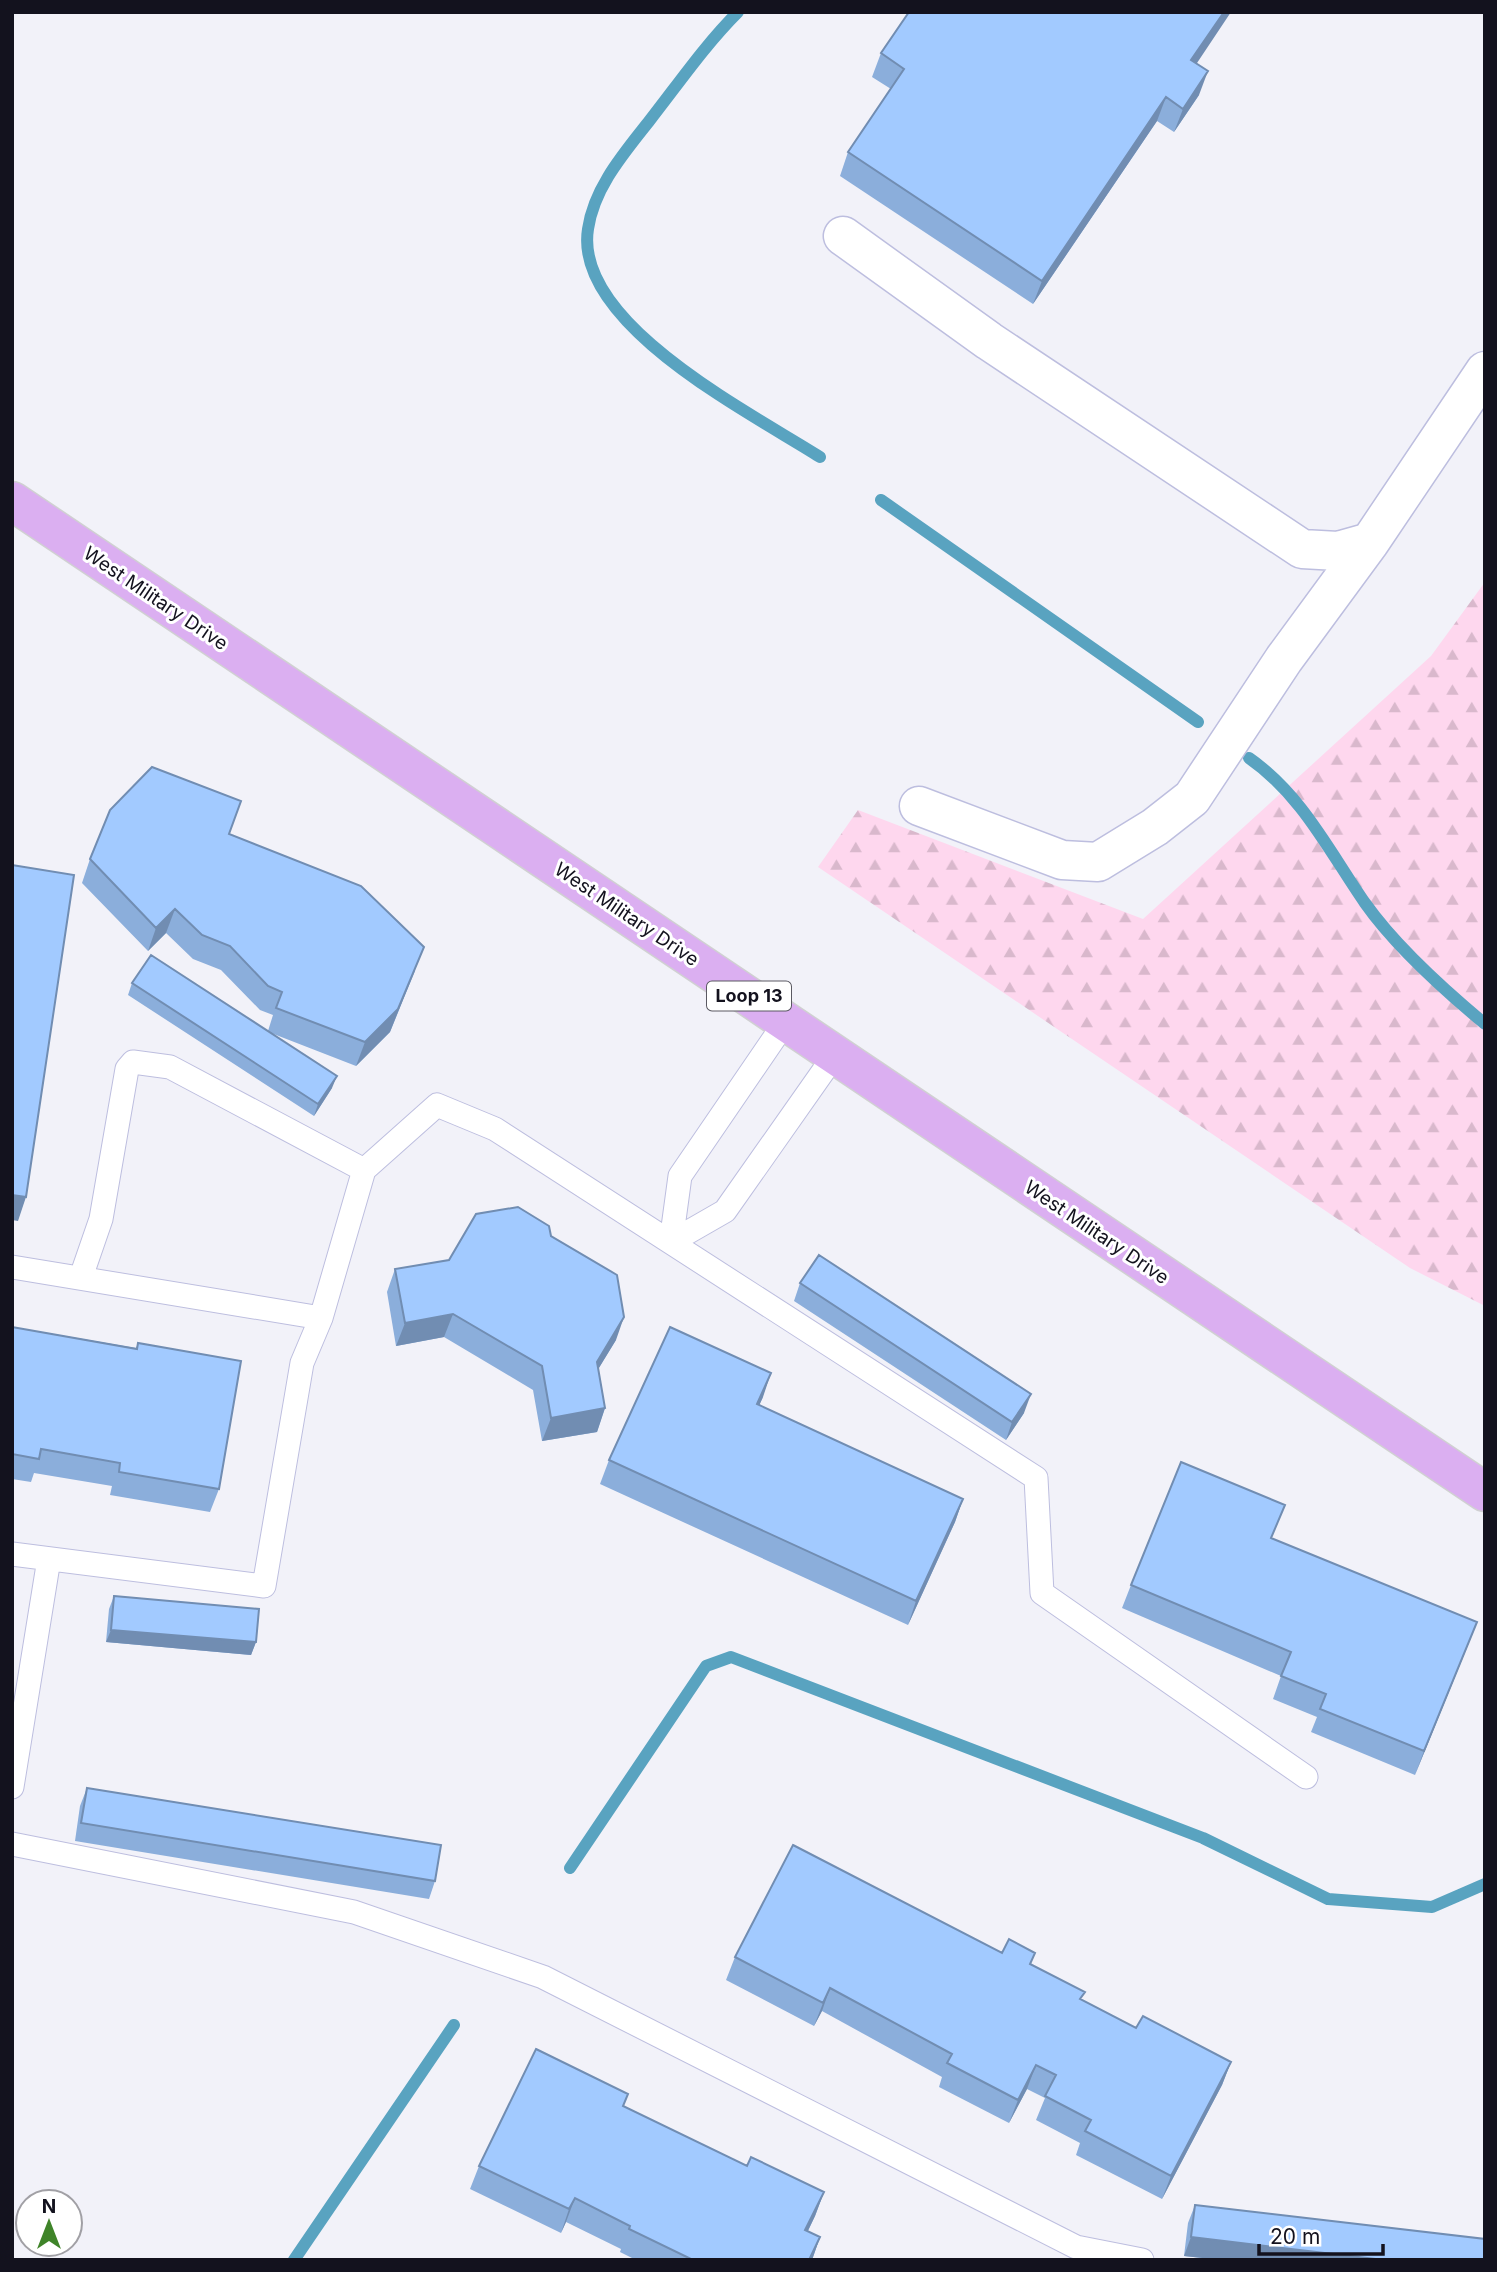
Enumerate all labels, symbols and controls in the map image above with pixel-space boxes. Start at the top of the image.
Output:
street label: West Military Drive [79,542,232,655]
street label: West Military Drive [550,858,703,971]
road number: Loop 13 [707,981,791,1010]
street label: West Military Drive [1020,1176,1173,1289]
north arrow [14,2188,84,2258]
text: N [42,2195,56,2218]
scale bar [1259,2212,1383,2256]
text: 20 m [1270,2224,1320,2249]

